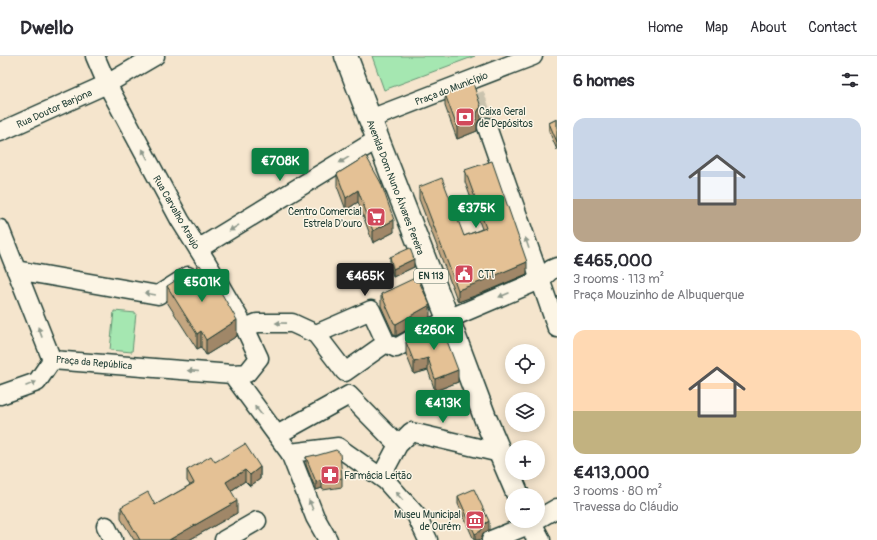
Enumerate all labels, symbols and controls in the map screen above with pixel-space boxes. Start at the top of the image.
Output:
text: Dwello [20,16,73,40]
text: Home [648,19,683,36]
text: Map [705,19,728,36]
text: About [750,19,786,36]
text: Contact [808,19,857,36]
street label: Praça do Município [413,69,490,108]
icon: filters [839,69,861,91]
text: 6 homes [573,70,634,91]
street label: Rua Doutor Barjona [15,87,94,131]
bank icon: Caixa Geral de Depósitos [454,106,476,128]
place label: Caixa Geral de Depósitos [479,106,533,130]
street label: Avenida Dom Nuno Álvares Pereira [364,118,427,257]
icon: home [681,144,753,216]
pin: €708K [252,148,308,182]
one-way arrow [142,149,148,160]
text: €708K [261,153,299,169]
one-way arrow [339,156,349,164]
street label: Rua Carvalho Araujo [150,174,202,252]
pin: €375K [448,195,504,229]
text: €375K [457,200,495,216]
place label: Centro Comercial Estrela D'ouro [288,206,363,230]
supermarket icon: Centro Comercial Estrela D'ouro [365,206,387,228]
one-way arrow [229,224,239,232]
one-way arrow [524,236,530,248]
text: €465,000 [573,250,652,271]
pin: €465K [337,263,393,297]
public building icon: CTT [453,263,475,285]
text: €465K [346,268,384,284]
pin: €501K [174,269,230,303]
road number: EN 113 [414,269,448,283]
place label: CTT [478,269,496,281]
text: 3 rooms · 113 m² [573,271,664,287]
text: €501K [183,274,221,290]
text: Praça Mouzinho de Albuquerque [573,287,744,303]
one-way arrow [144,291,156,297]
one-way arrow [497,292,509,298]
pin: €260K [406,317,462,351]
one-way arrow [274,320,287,326]
text: €260K [414,322,454,338]
one-way arrow [37,325,43,337]
map controls [505,344,545,528]
button: locate [505,344,545,384]
street label: Praça da República [55,354,133,372]
icon: home [681,356,753,428]
one-way arrow [187,368,199,375]
one-way arrow [25,381,37,387]
pin: €413K [415,390,471,424]
button: layers [505,392,545,432]
text: €413K [425,395,461,411]
one-way arrow [254,405,262,415]
button: + [505,440,545,480]
text: €413,000 [573,462,649,483]
pharmacy icon: Farmácia Leitão [319,464,341,486]
place label: Farmácia Leitão [344,470,412,482]
text: 3 rooms · 80 m² [573,483,662,499]
button: − [505,488,545,528]
one-way arrow [395,491,404,501]
one-way arrow [307,499,313,511]
text: Travessa do Cláudio [573,499,679,515]
place label: Museu Municipal de Ourém [394,509,461,533]
museum icon: Museu Municipal de Ourém [464,509,486,531]

